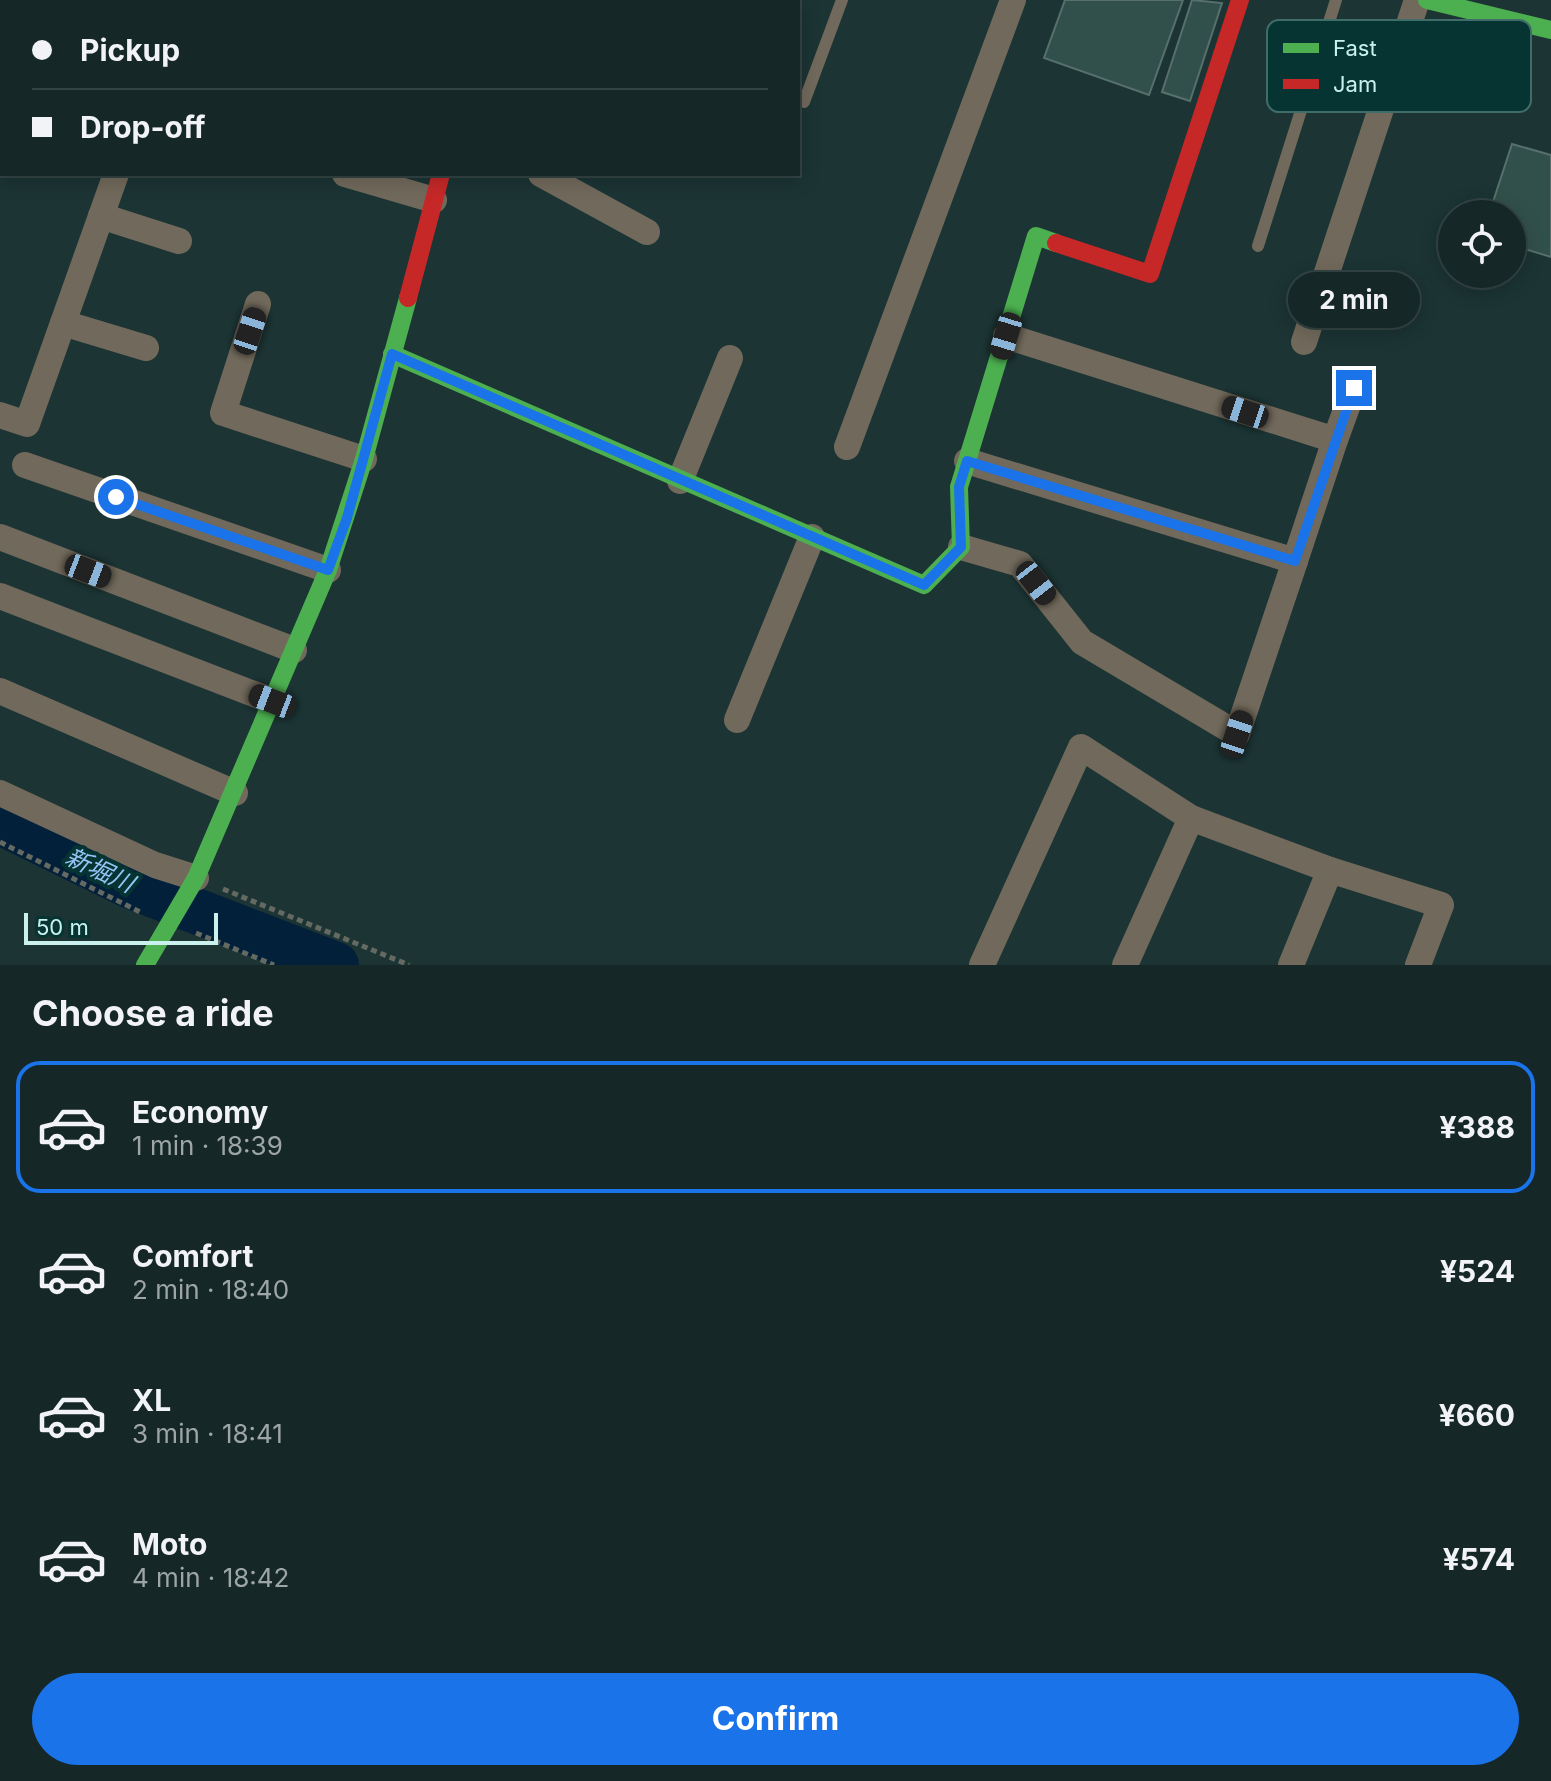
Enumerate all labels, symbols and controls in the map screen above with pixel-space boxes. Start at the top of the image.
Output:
legend [1267,20,1531,112]
text: Pickup [80,32,180,68]
text: Fast [1333,35,1377,61]
text: Jam [1333,71,1377,97]
text: Drop-off [80,109,206,145]
map controls [1438,200,1526,288]
button: locate [1438,200,1526,288]
callout: 2 min [1288,272,1420,328]
text: 2 min [1319,284,1389,315]
car [231,304,269,358]
car [988,310,1024,362]
route end [1336,370,1372,406]
car [1218,393,1272,431]
route start [98,479,134,515]
car [61,551,115,591]
car [1012,557,1060,609]
car [245,681,299,721]
car [1218,707,1256,761]
water label: 新堀川 [61,842,141,900]
scale bar [24,909,218,945]
text: 50 m [36,914,89,940]
text: Choose a ride [32,991,274,1035]
icon: car [36,1091,108,1163]
text: Economy [132,1094,268,1130]
text: ¥388 [1439,1109,1515,1145]
text: 1 min · 18:39 [132,1130,283,1161]
icon: car [36,1235,108,1307]
text: Comfort [132,1238,253,1274]
text: ¥524 [1440,1253,1515,1289]
text: 2 min · 18:40 [132,1274,289,1305]
icon: car [36,1379,108,1451]
text: XL [132,1382,171,1418]
text: ¥660 [1439,1397,1515,1433]
text: 3 min · 18:41 [132,1418,283,1449]
icon: car [36,1523,108,1595]
text: Moto [132,1526,207,1562]
text: ¥574 [1443,1541,1515,1577]
text: 4 min · 18:42 [132,1562,289,1593]
button: Confirm [32,1673,1519,1765]

